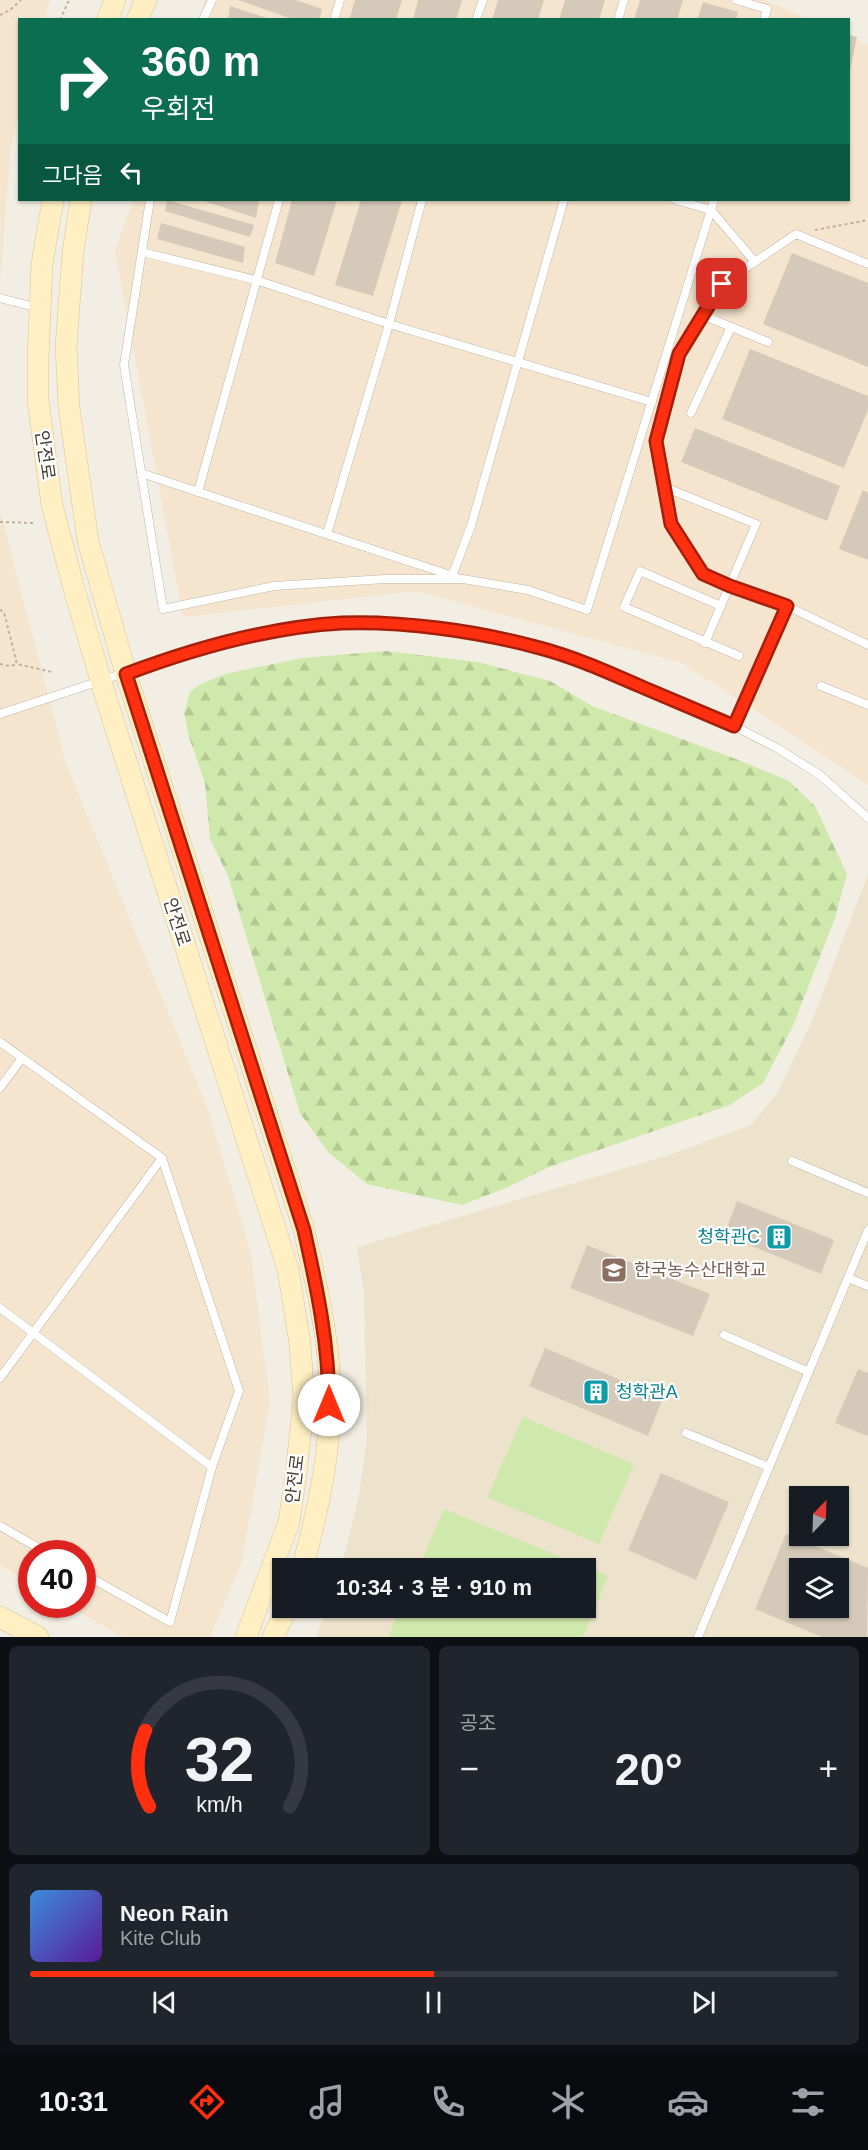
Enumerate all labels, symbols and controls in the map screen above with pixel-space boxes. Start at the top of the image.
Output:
text: 360 m [141,38,260,85]
icon: right [42,42,120,120]
text: 우회전 [141,94,216,124]
icon: left [115,156,148,189]
text: 그다음 [42,163,103,188]
pin [696,258,747,309]
icon: arrive [705,267,738,300]
street label: 안전로 [32,429,58,481]
street label: 안전로 [160,895,194,949]
building icon: 청학관C [764,1222,794,1252]
place label: 청학관C [697,1227,760,1247]
school or university icon: 한국농수산대학교 [599,1255,629,1285]
place label: 한국농수산대학교 [634,1260,766,1280]
position arrow [297,1373,361,1437]
building icon: 청학관A [581,1377,611,1407]
place label: 청학관A [616,1382,678,1402]
street label: 안전로 [282,1453,308,1505]
north arrow [789,1486,849,1546]
map controls [789,1486,849,1618]
speed limit sign: 40 [18,1540,96,1618]
button: layers [789,1558,849,1618]
text: 10:34 · 3 분 · 910 m [336,1575,532,1600]
text: 공조 [460,1712,496,1734]
text: 32 [185,1725,254,1794]
text: 20° [615,1744,683,1795]
text: − [460,1750,479,1787]
text: + [819,1750,838,1787]
text: km/h [196,1794,242,1818]
text: Neon Rain [120,1901,229,1926]
text: Kite Club [120,1927,201,1949]
icon: previous [148,1986,181,2019]
icon: pause [417,1986,450,2019]
icon: next [687,1986,720,2019]
icon: directions [186,2081,228,2123]
icon: music [306,2081,348,2123]
icon: phone [427,2081,469,2123]
icon: climate [547,2081,589,2123]
icon: car [667,2081,709,2123]
icon: filters [787,2081,829,2123]
text: 10:31 [39,2087,108,2117]

